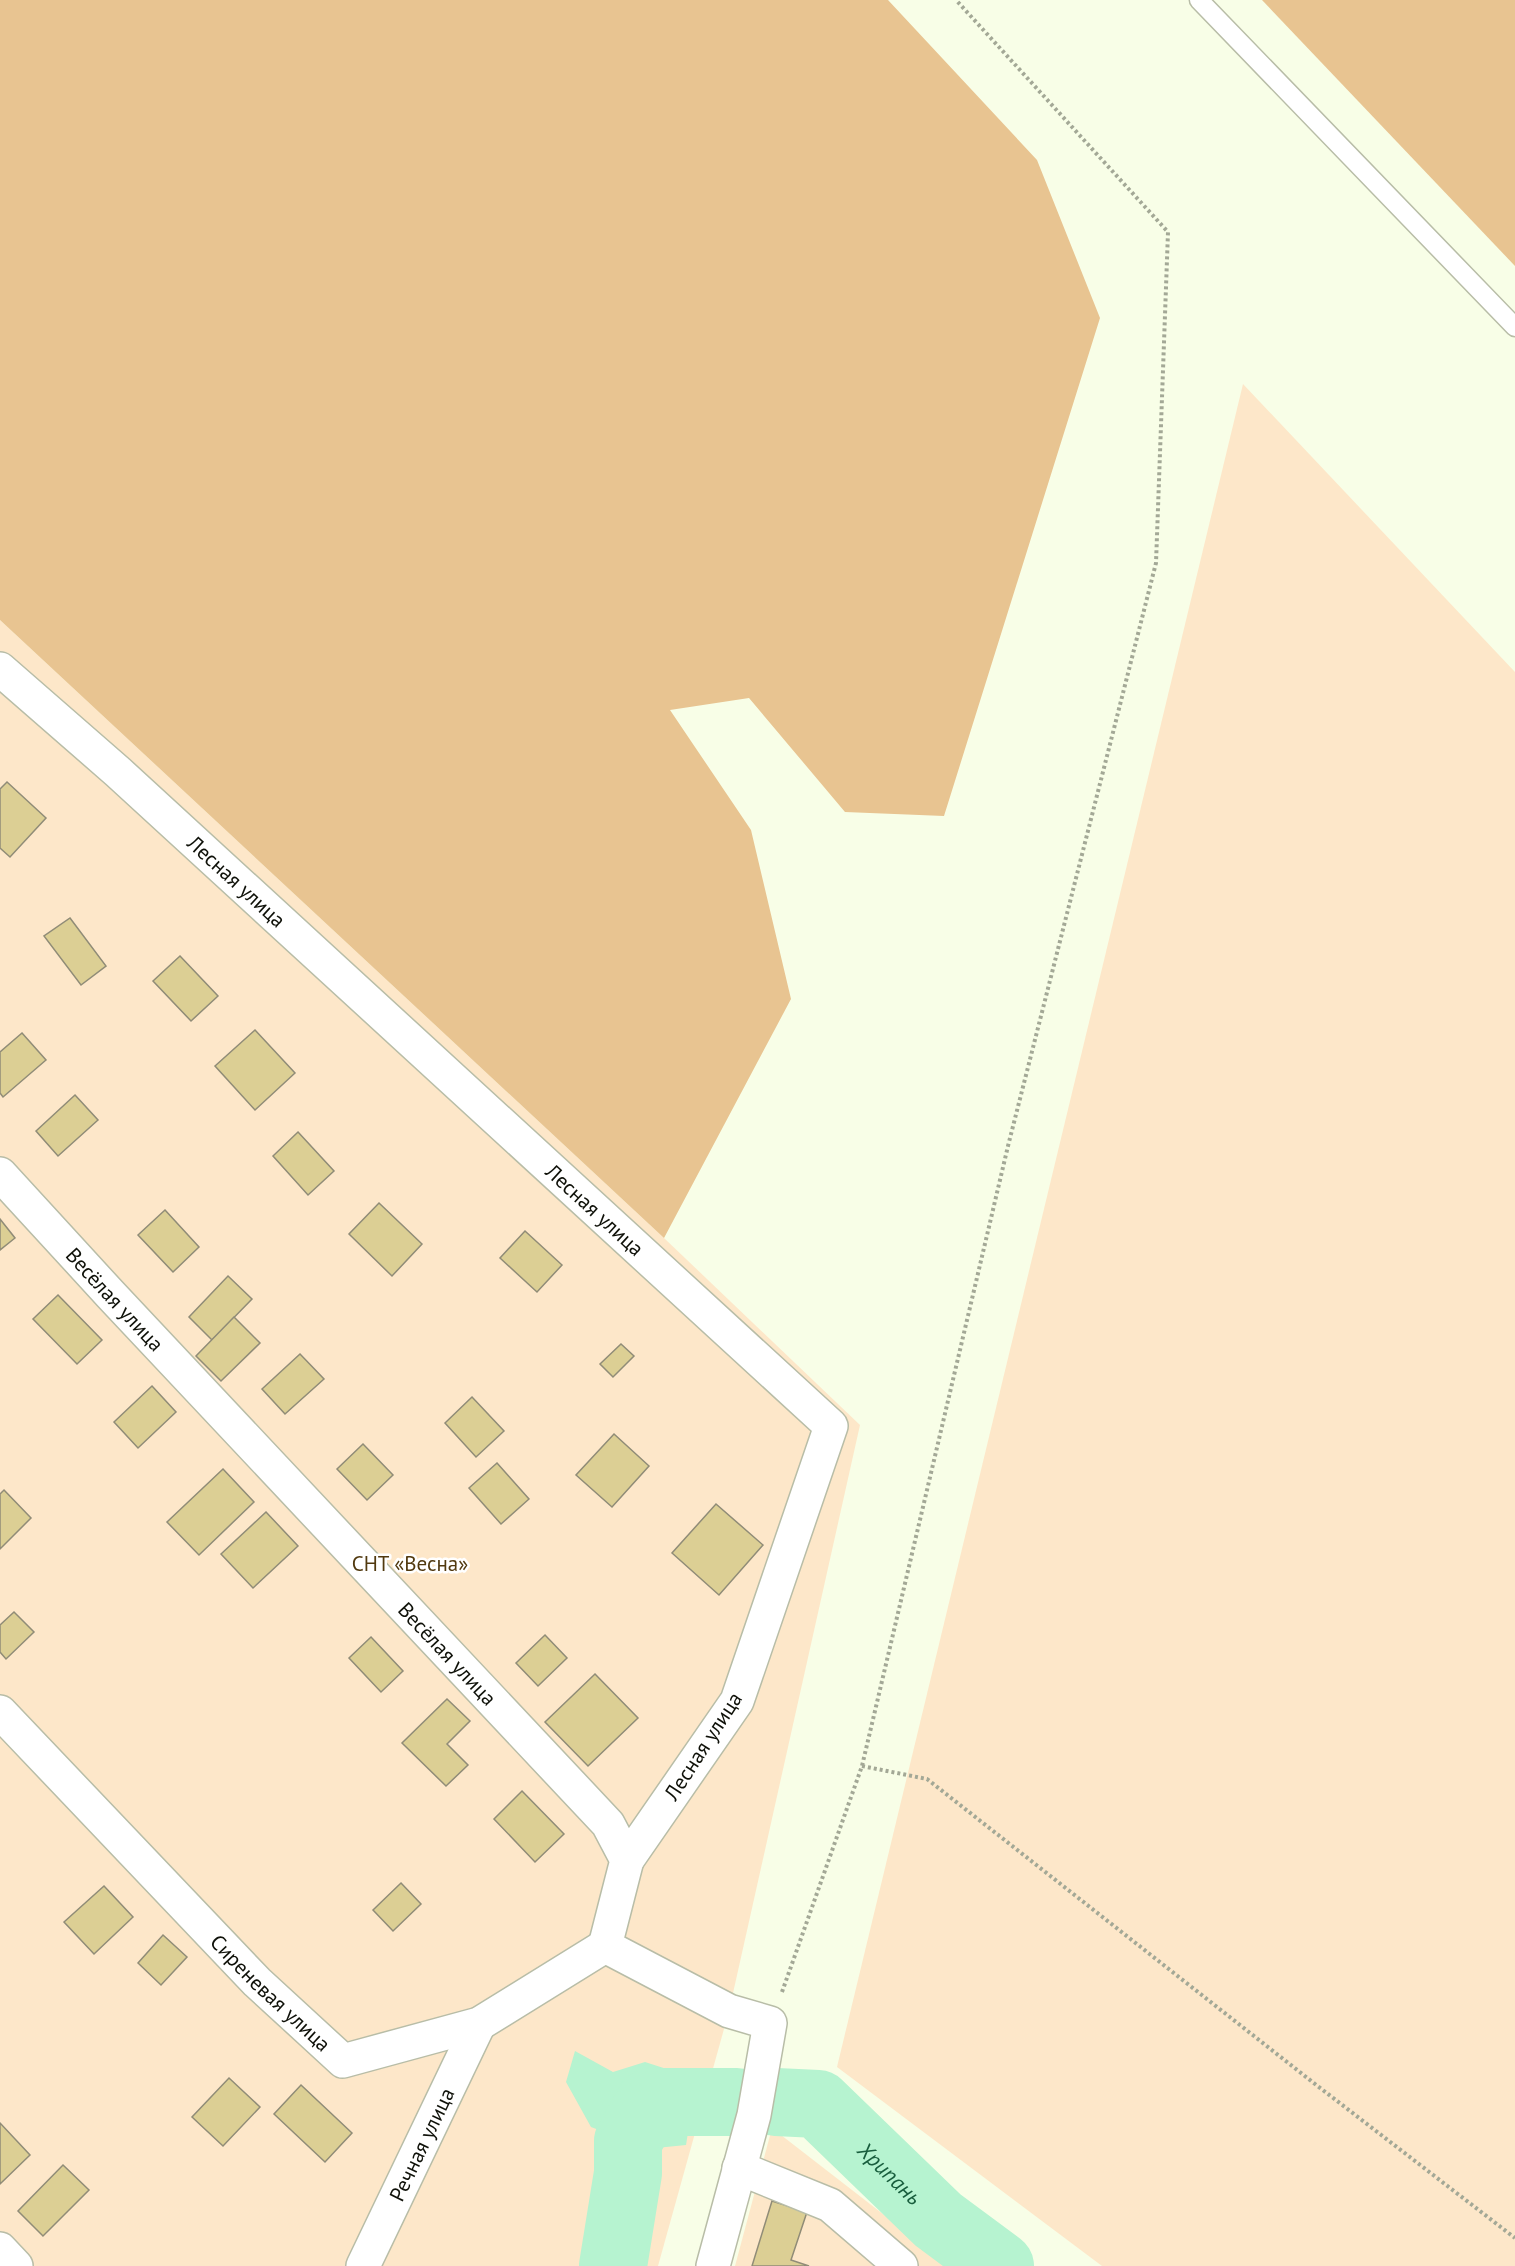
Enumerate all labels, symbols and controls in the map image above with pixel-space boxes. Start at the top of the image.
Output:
street label: Лесная улица [181,829,292,933]
street label: Лесная улица [540,1157,650,1261]
street label: Весёлая улица [60,1242,170,1357]
park label: СНТ «Весна» [352,1550,468,1577]
street label: Весёлая улица [393,1596,503,1711]
street label: Лесная улица [657,1687,748,1806]
street label: Сиреневая улица [205,1928,337,2057]
street label: Речная улица [383,2083,460,2205]
water label: Хрипань [851,2135,928,2211]

